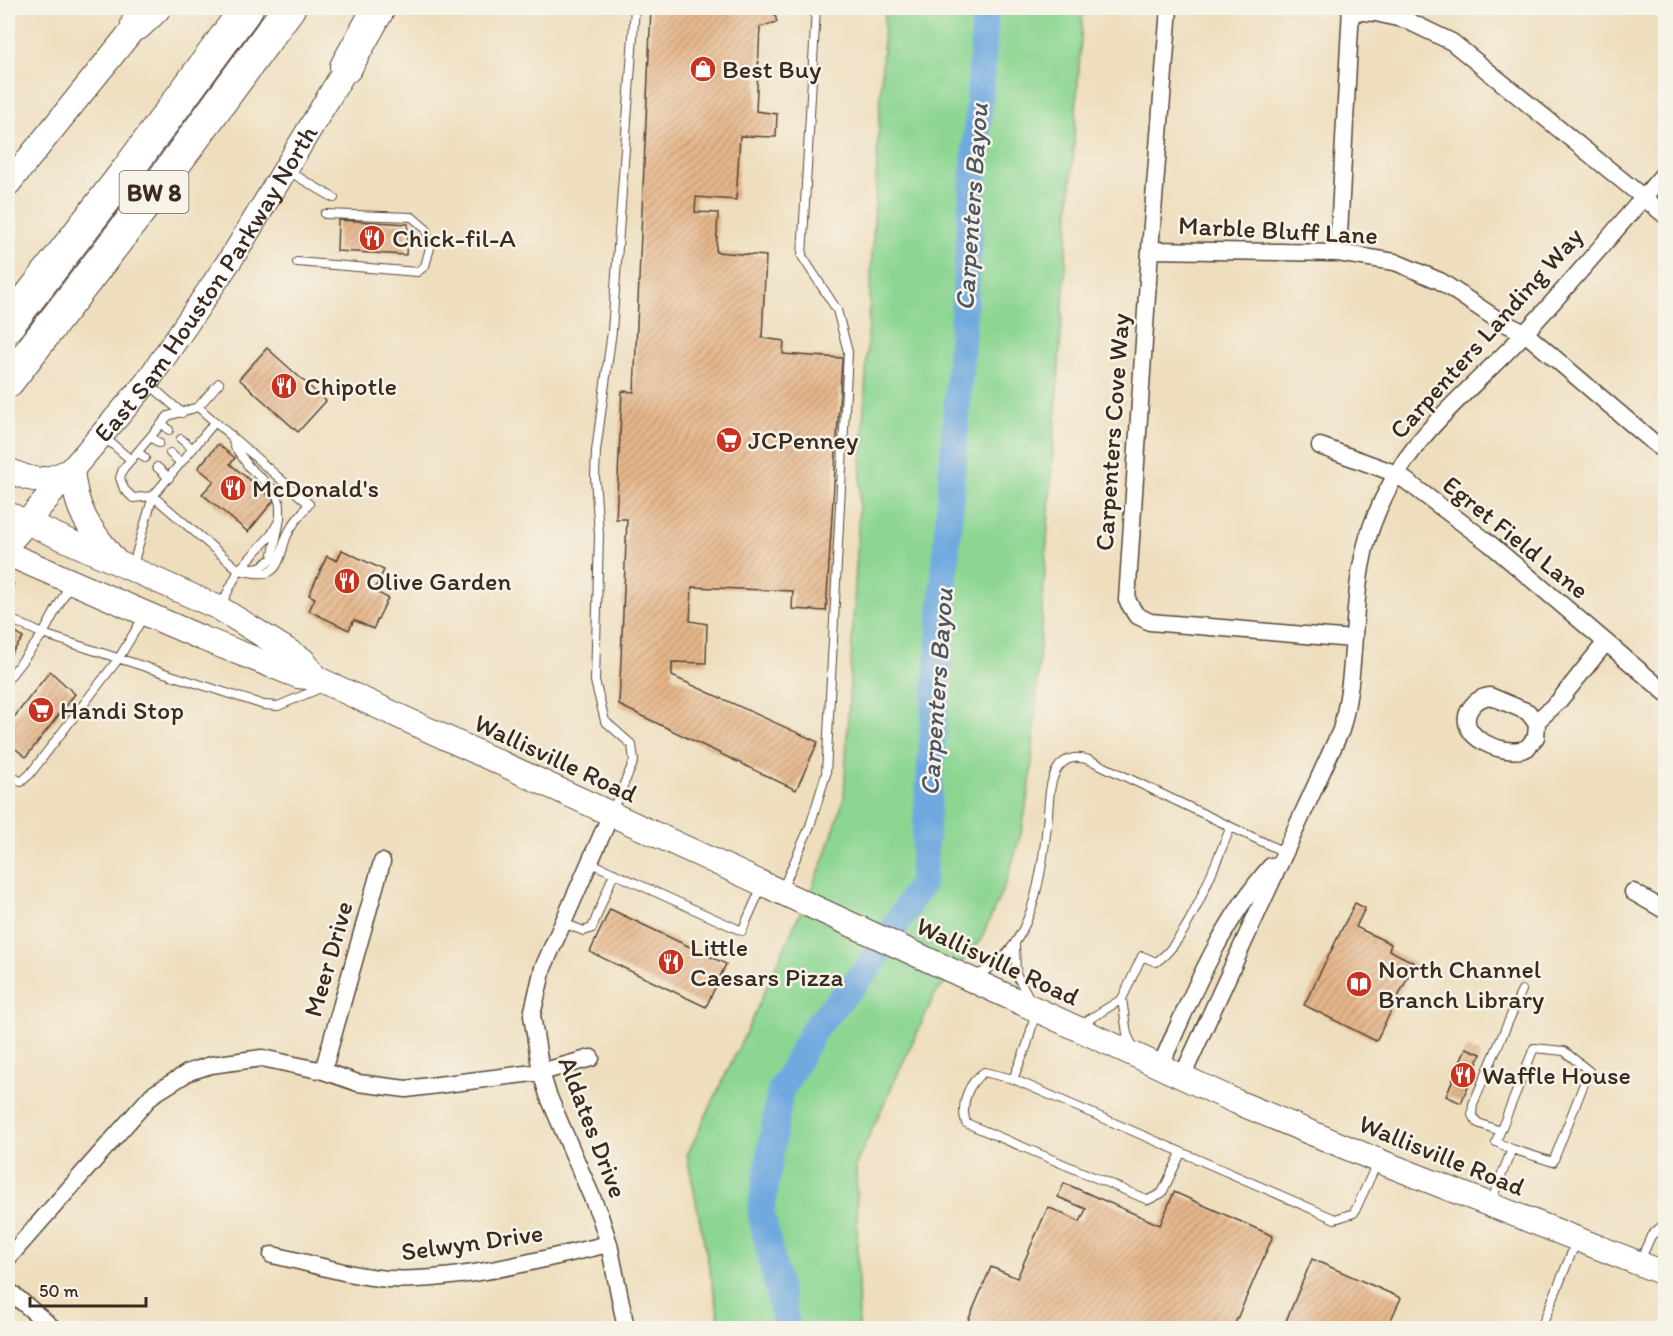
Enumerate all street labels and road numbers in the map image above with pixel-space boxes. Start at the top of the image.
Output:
street label: East Sam Houston Parkway North [87,119,324,448]
road number: BW 8 [120,171,188,213]
street label: Marble Bluff Lane [1177,209,1379,251]
street label: Carpenters Landing Way [1382,221,1590,445]
street label: Carpenters Cove Way [1088,312,1136,552]
street label: Egret Field Lane [1436,468,1596,606]
street label: Wallisville Road [469,706,643,810]
street label: Meer Drive [296,898,360,1020]
street label: Wallisville Road [911,909,1085,1013]
street label: Aldates Drive [551,1052,635,1202]
street label: Wallisville Road [1354,1107,1530,1203]
street label: Selwyn Drive [399,1216,545,1268]

